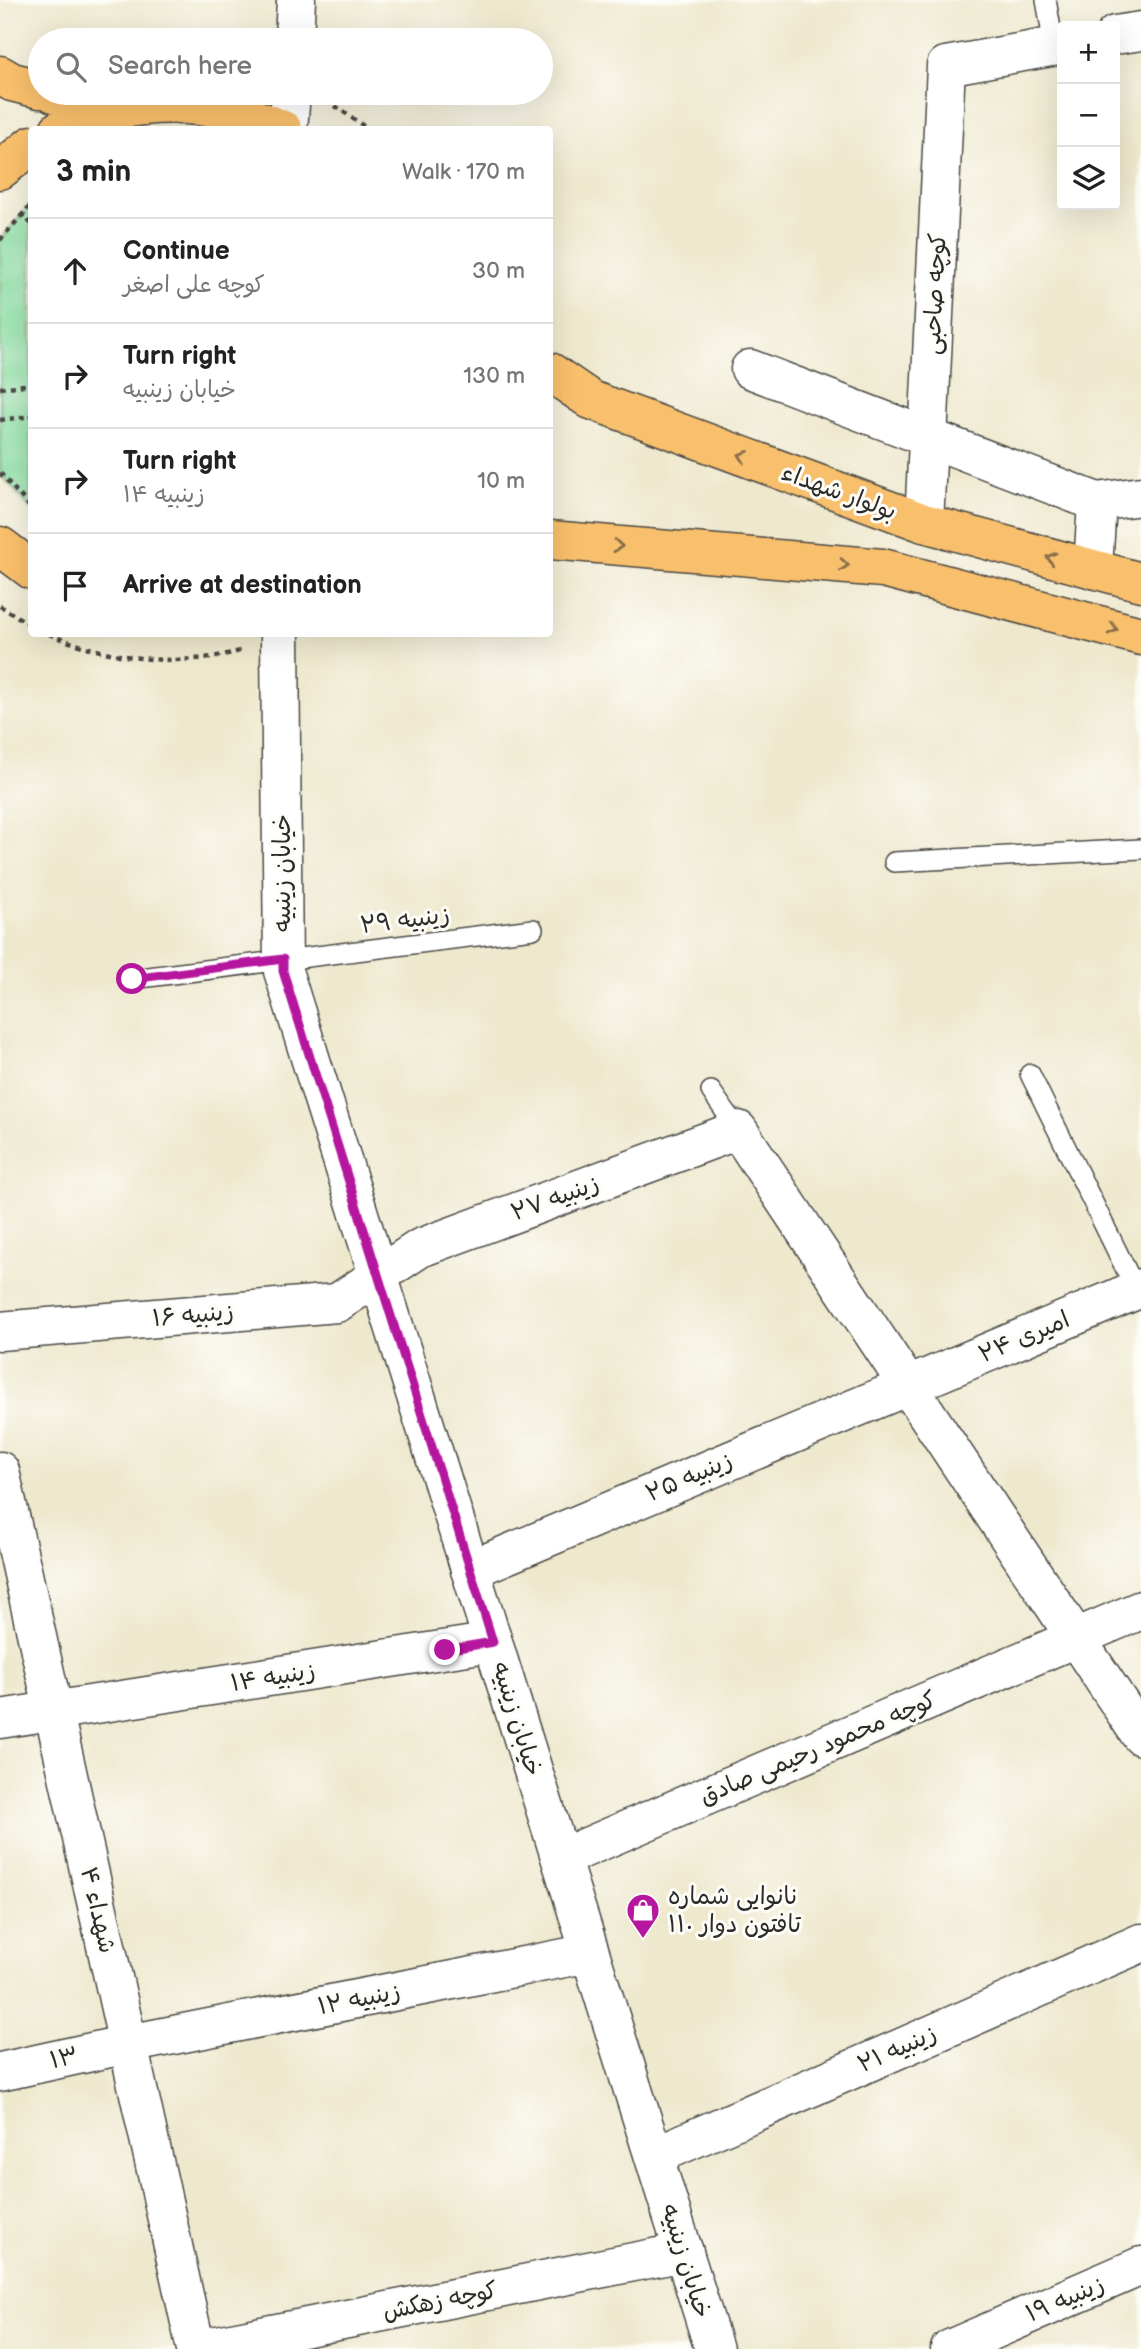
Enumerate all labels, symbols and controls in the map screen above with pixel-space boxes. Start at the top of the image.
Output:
map controls [1057,21,1120,210]
button: + [1057,21,1120,84]
search box [28,28,553,105]
icon: search [52,48,90,86]
text: Search here [108,51,252,82]
button: − [1057,84,1120,147]
button: layers [1057,147,1120,210]
text: 3 min [56,154,131,190]
text: Walk · 170 m [402,158,525,186]
street label: کوچه صاحبی [917,232,953,356]
text: Continue [123,236,230,267]
icon: ahead [56,252,94,290]
text: 30 m [472,257,525,285]
text: کوچه علی اصغر [123,271,265,299]
text: Turn right [123,341,236,372]
icon: right [56,357,94,395]
text: 130 m [463,362,525,390]
text: خیابان زینبیه [123,376,236,404]
text: Turn right [123,446,236,477]
one-way arrow [737,450,749,464]
street label: بولوار شهداء [777,458,900,527]
icon: right [56,462,94,500]
text: 10 m [477,467,525,495]
text: زینبیه ۱۴ [123,481,205,509]
one-way arrow [612,538,623,553]
one-way arrow [1046,551,1058,566]
one-way arrow [839,557,850,572]
icon: arrive [56,567,94,605]
text: Arrive at destination [123,570,362,601]
one-way arrow [1107,621,1119,635]
street label: خیابان زینبیه [268,814,297,932]
street label: زینبیه ۲۹ [359,900,451,940]
route start [116,963,147,994]
street label: زینبیه ۲۷ [507,1169,603,1227]
street label: زینبیه ۱۶ [151,1297,235,1333]
street label: امیری ۲۴ [974,1305,1074,1369]
street label: زینبیه ۲۵ [641,1446,737,1508]
route end [429,1634,460,1665]
street label: زینبیه ۱۴ [229,1656,317,1698]
street label: خیابان زینبیه [486,1658,548,1780]
street label: کوچه محمود رحیمی صادق [695,1685,941,1811]
street label: شهداء ۴ [74,1864,122,1956]
place label: نانوایی شماره ۱۱۰ تافتون دوار [668,1882,802,1939]
shop icon: نانوایی شماره ۱۱۰ تافتون دوار [624,1891,662,1940]
street label: زینبیه ۱۲ [315,1977,403,2021]
street label: زینبیه ۲۱ [853,2019,941,2079]
street label: ۱۳ [47,2041,81,2075]
street label: خیابان زینبیه [655,2200,717,2322]
street label: زینبیه ۱۹ [1021,2270,1109,2328]
street label: کوچه زهکش [380,2276,500,2326]

